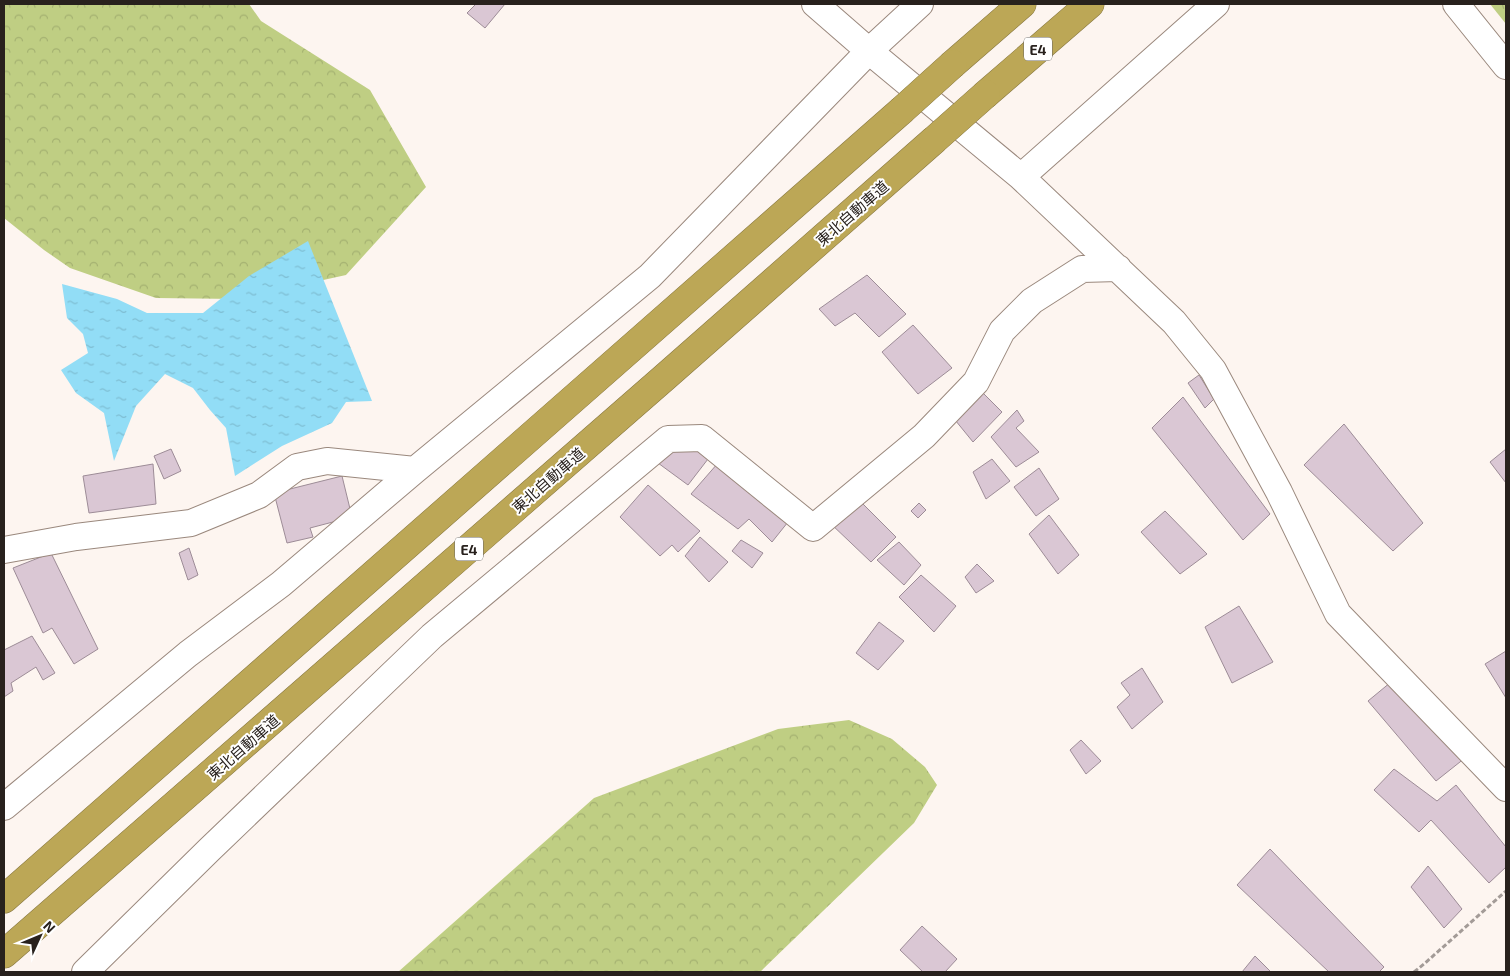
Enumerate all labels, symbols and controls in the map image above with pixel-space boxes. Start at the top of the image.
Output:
road number: E4 [1024,38,1052,61]
street label: 東北自動車道 [812,177,892,249]
street label: 東北自動車道 [508,444,588,516]
road number: E4 [455,538,483,560]
street label: 東北自動車道 [203,711,283,783]
north arrow [15,911,65,961]
text: N [40,917,59,936]

